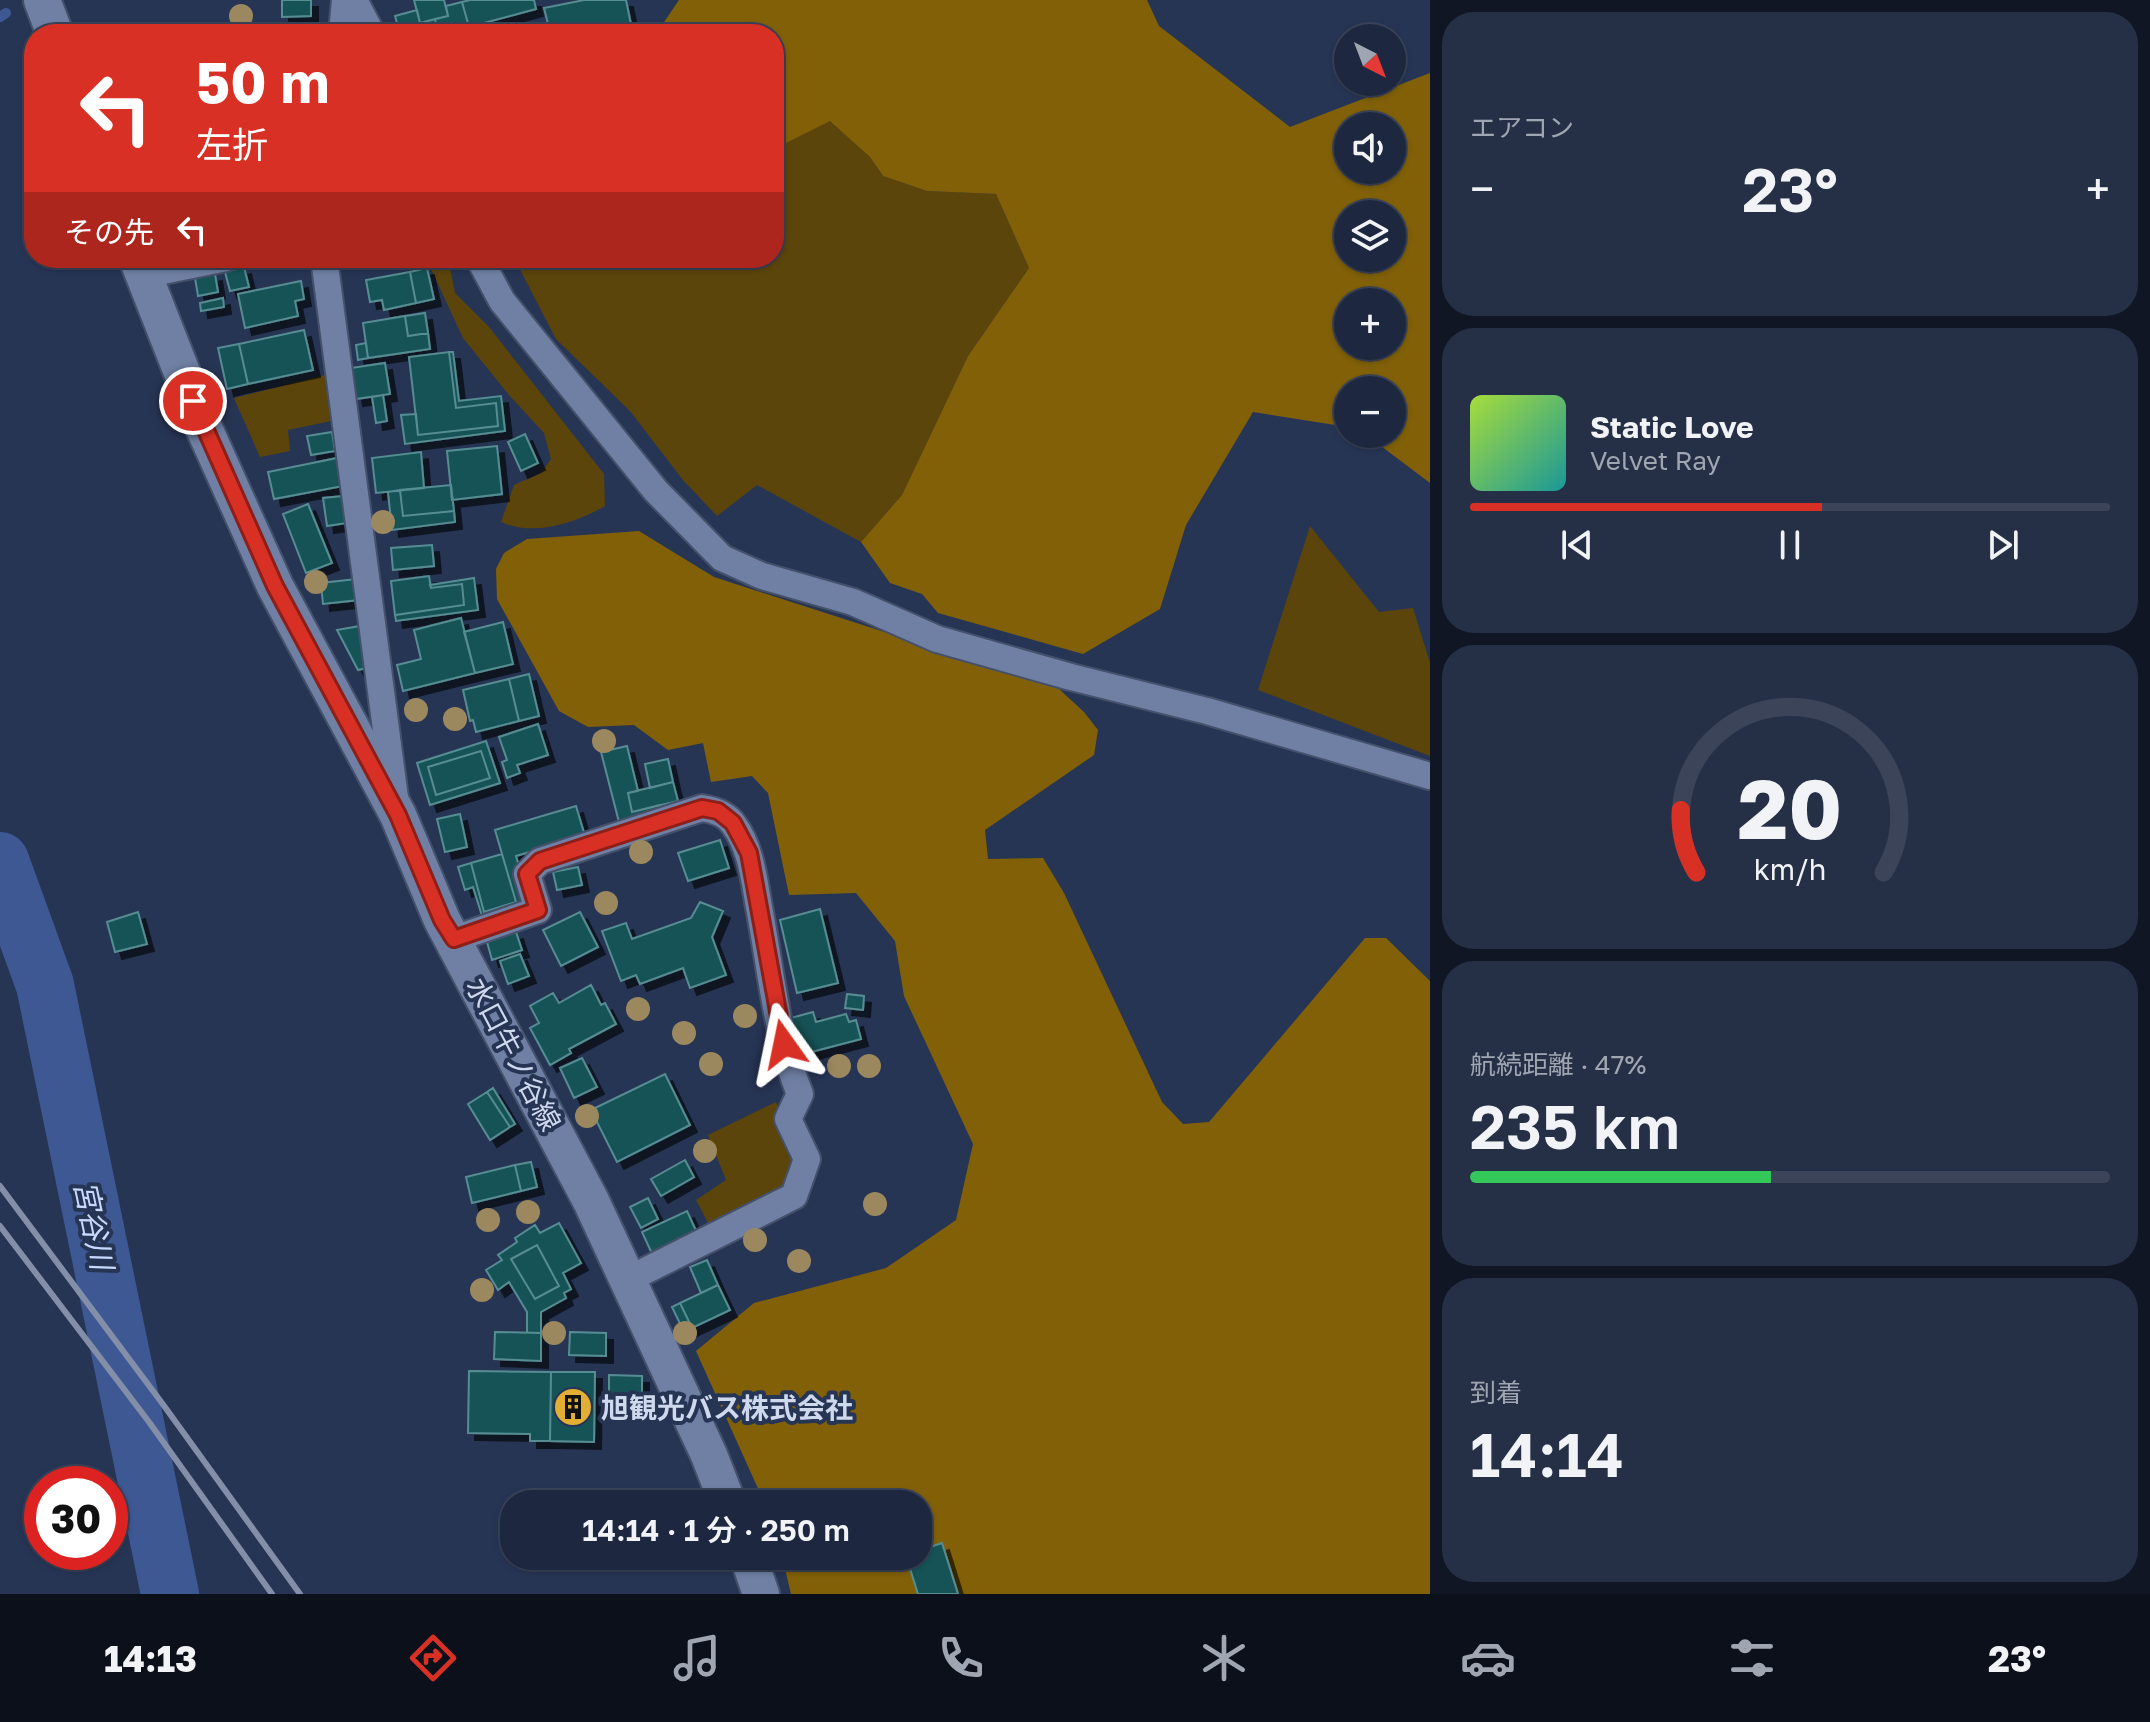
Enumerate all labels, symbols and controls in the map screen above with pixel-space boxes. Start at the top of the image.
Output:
north arrow [1334,24,1406,96]
map controls [1334,24,1406,448]
text: 50 m [196,48,330,115]
icon: left [64,56,168,160]
button: sound [1334,112,1406,184]
text: エアコン [1470,112,1574,143]
text: 左折 [196,123,268,166]
text: 23° [1742,153,1838,225]
text: − [1470,162,1494,215]
text: + [2086,162,2110,215]
button: layers [1334,200,1406,272]
icon: left [170,208,214,252]
text: その先 [64,214,154,250]
button: + [1334,288,1406,360]
pin [159,367,227,435]
button: − [1334,376,1406,448]
icon: arrive [171,379,215,423]
text: Static Love [1590,409,1754,445]
text: Velvet Ray [1590,445,1721,476]
icon: previous [1555,523,1599,567]
icon: pause [1768,523,1812,567]
icon: next [1981,523,2025,567]
text: 20 [1738,757,1842,857]
text: km/h [1754,852,1826,886]
street label: 水口牛ノ谷線 [460,972,568,1136]
position arrow [742,1002,826,1086]
text: 航続距離 · 47% [1470,1049,1646,1080]
text: 235 km [1470,1090,1680,1162]
water label: 宮谷川 [67,1177,122,1276]
text: 到着 [1470,1377,1522,1408]
building icon: 旭観光バス株式会社 [552,1386,594,1428]
place label: 旭観光バス株式会社 [601,1391,853,1424]
text: 14:14 [1470,1418,1624,1490]
speed limit sign: 30 [24,1466,128,1570]
text: 14:14 · 1 分 · 250 m [582,1512,850,1548]
icon: directions [405,1630,461,1686]
icon: music [669,1630,725,1686]
icon: phone [933,1630,989,1686]
icon: climate [1196,1630,1252,1686]
icon: car [1460,1630,1516,1686]
icon: filters [1724,1630,1780,1686]
text: 14:13 [104,1637,197,1680]
text: 23° [1988,1637,2046,1680]

